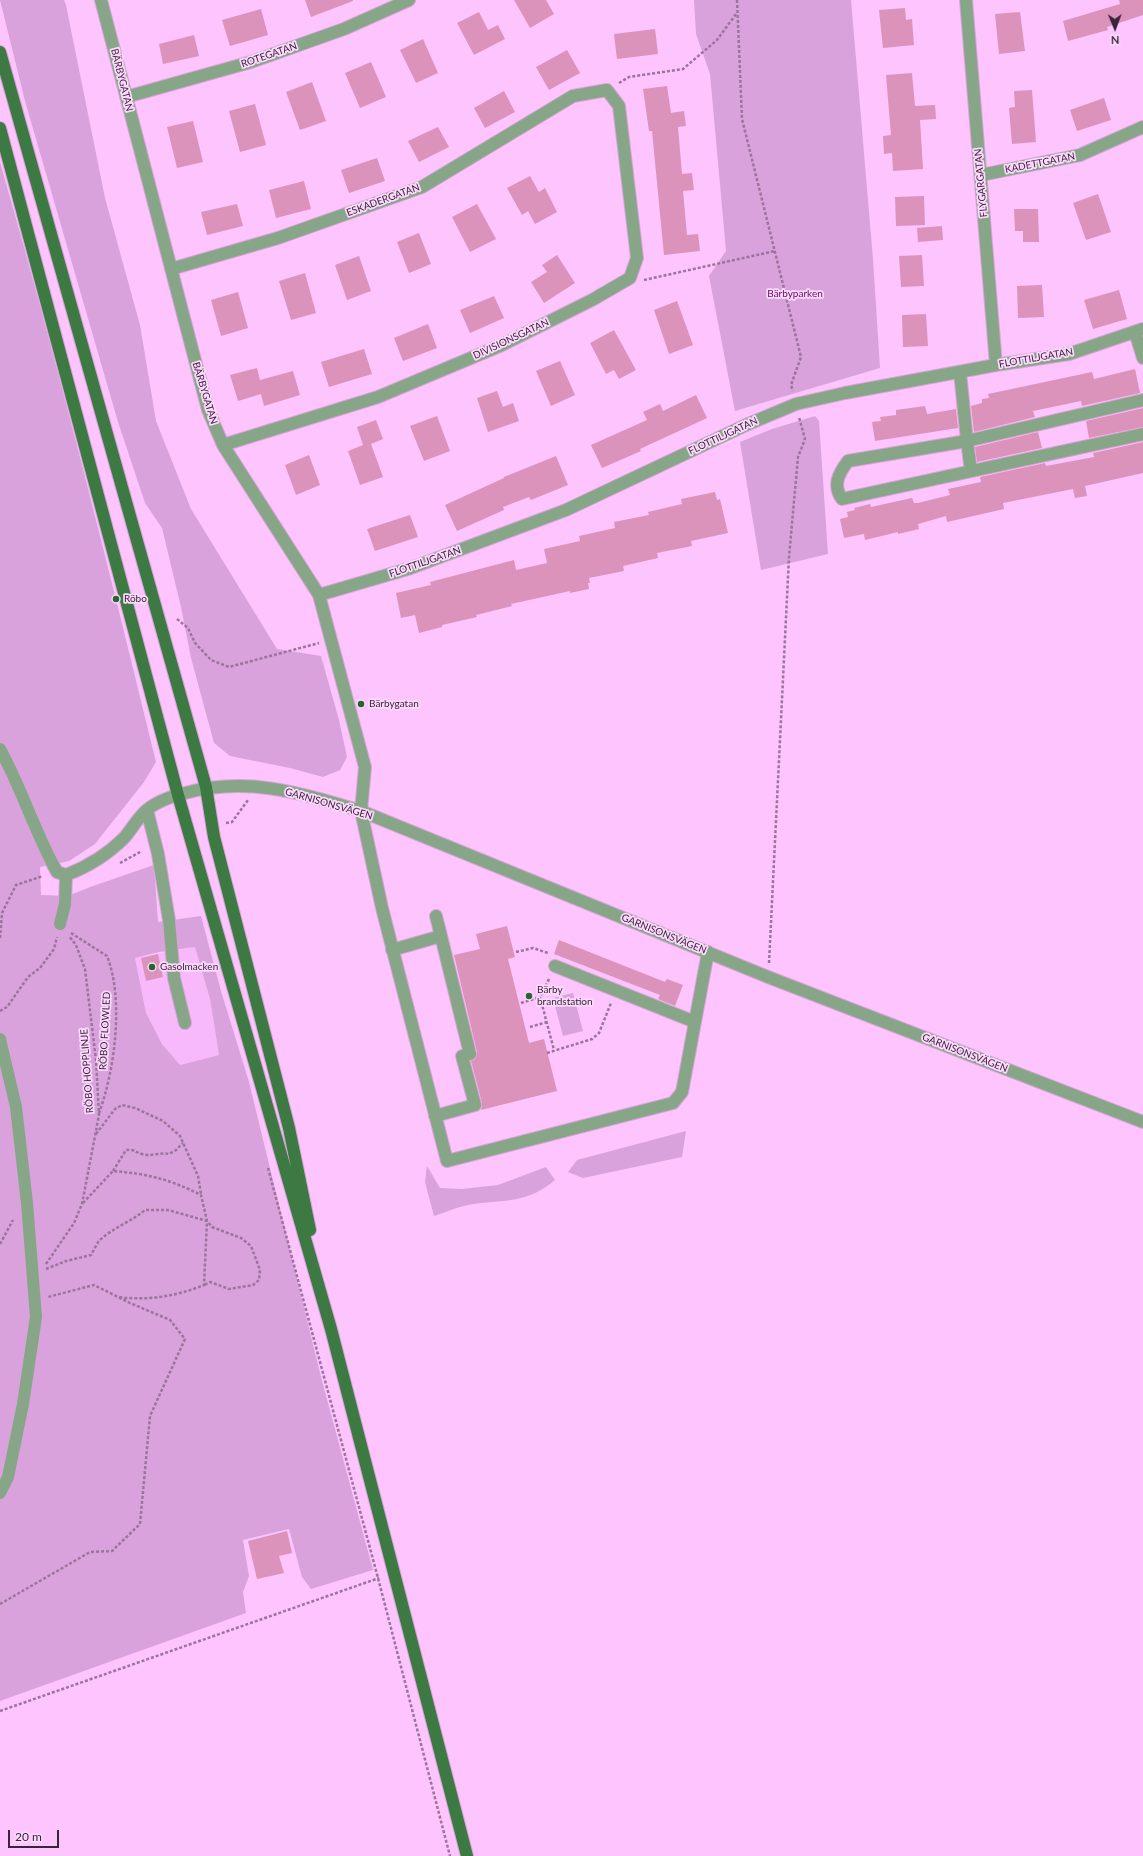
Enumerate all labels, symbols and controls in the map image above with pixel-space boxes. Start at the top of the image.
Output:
north arrow [1095,8,1135,48]
text: N [1111,34,1120,47]
street label: ROTEGATAN [239,40,299,70]
street label: BÄRBYGATAN [108,47,136,113]
street label: FLYGARGATAN [972,148,990,218]
street label: KADETTGATAN [1004,150,1076,176]
street label: ESKADERGATAN [345,181,421,219]
park label: Bärbyparken [767,288,823,300]
street label: DIVISIONSGATAN [471,316,551,362]
street label: FLOTTILJGATAN [998,346,1074,370]
street label: BÄRBYGATAN [190,360,220,426]
street label: FLOTTILJGATAN [686,415,760,457]
street label: FLOTTILJGATAN [388,544,462,580]
place label: Röbo [124,593,147,605]
marker: Röbo [111,594,121,604]
place label: Bärbygatan [369,698,419,710]
marker: Bärbygatan [356,699,366,709]
street label: GARNISONSVÄGEN [284,786,374,822]
street label: GARNISONSVÄGEN [620,911,708,957]
place label: Gasolmacken [160,961,218,973]
marker: Gasolmacken [147,962,157,972]
place label: Bärby brandstation [537,984,593,1008]
marker: Bärby brandstation [524,991,534,1001]
street label: RÖBO FLOWLED [97,992,113,1070]
street label: RÖBO HOPPLINJE [78,1028,96,1114]
street label: GARNISONSVÄGEN [921,1031,1009,1075]
scale bar [10,1822,61,1848]
text: 20 m [15,1829,42,1844]

